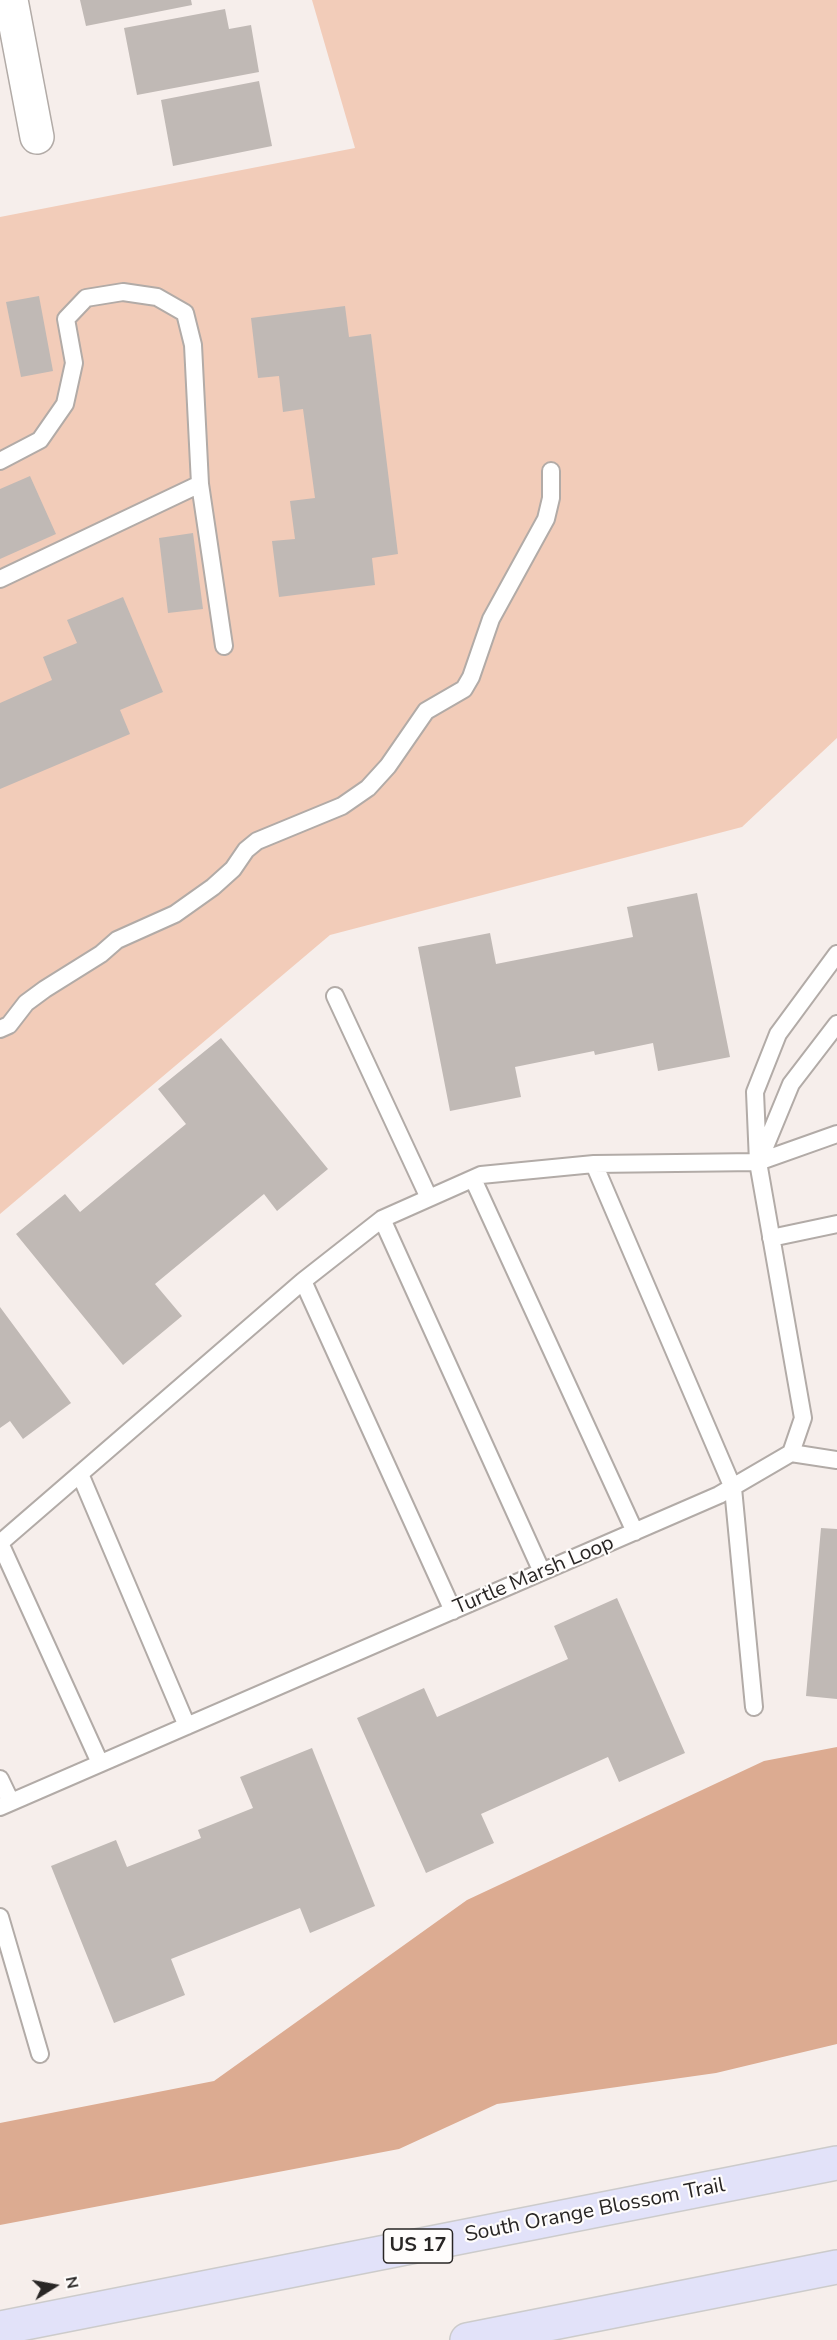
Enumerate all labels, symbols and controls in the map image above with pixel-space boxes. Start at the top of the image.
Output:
street label: Turtle Marsh Loop [450,1531,618,1621]
street label: South Orange Blossom Trail [463,2173,727,2249]
road number: US 17 [384,2229,452,2263]
north arrow [24,2256,84,2316]
text: N [60,2275,84,2291]

